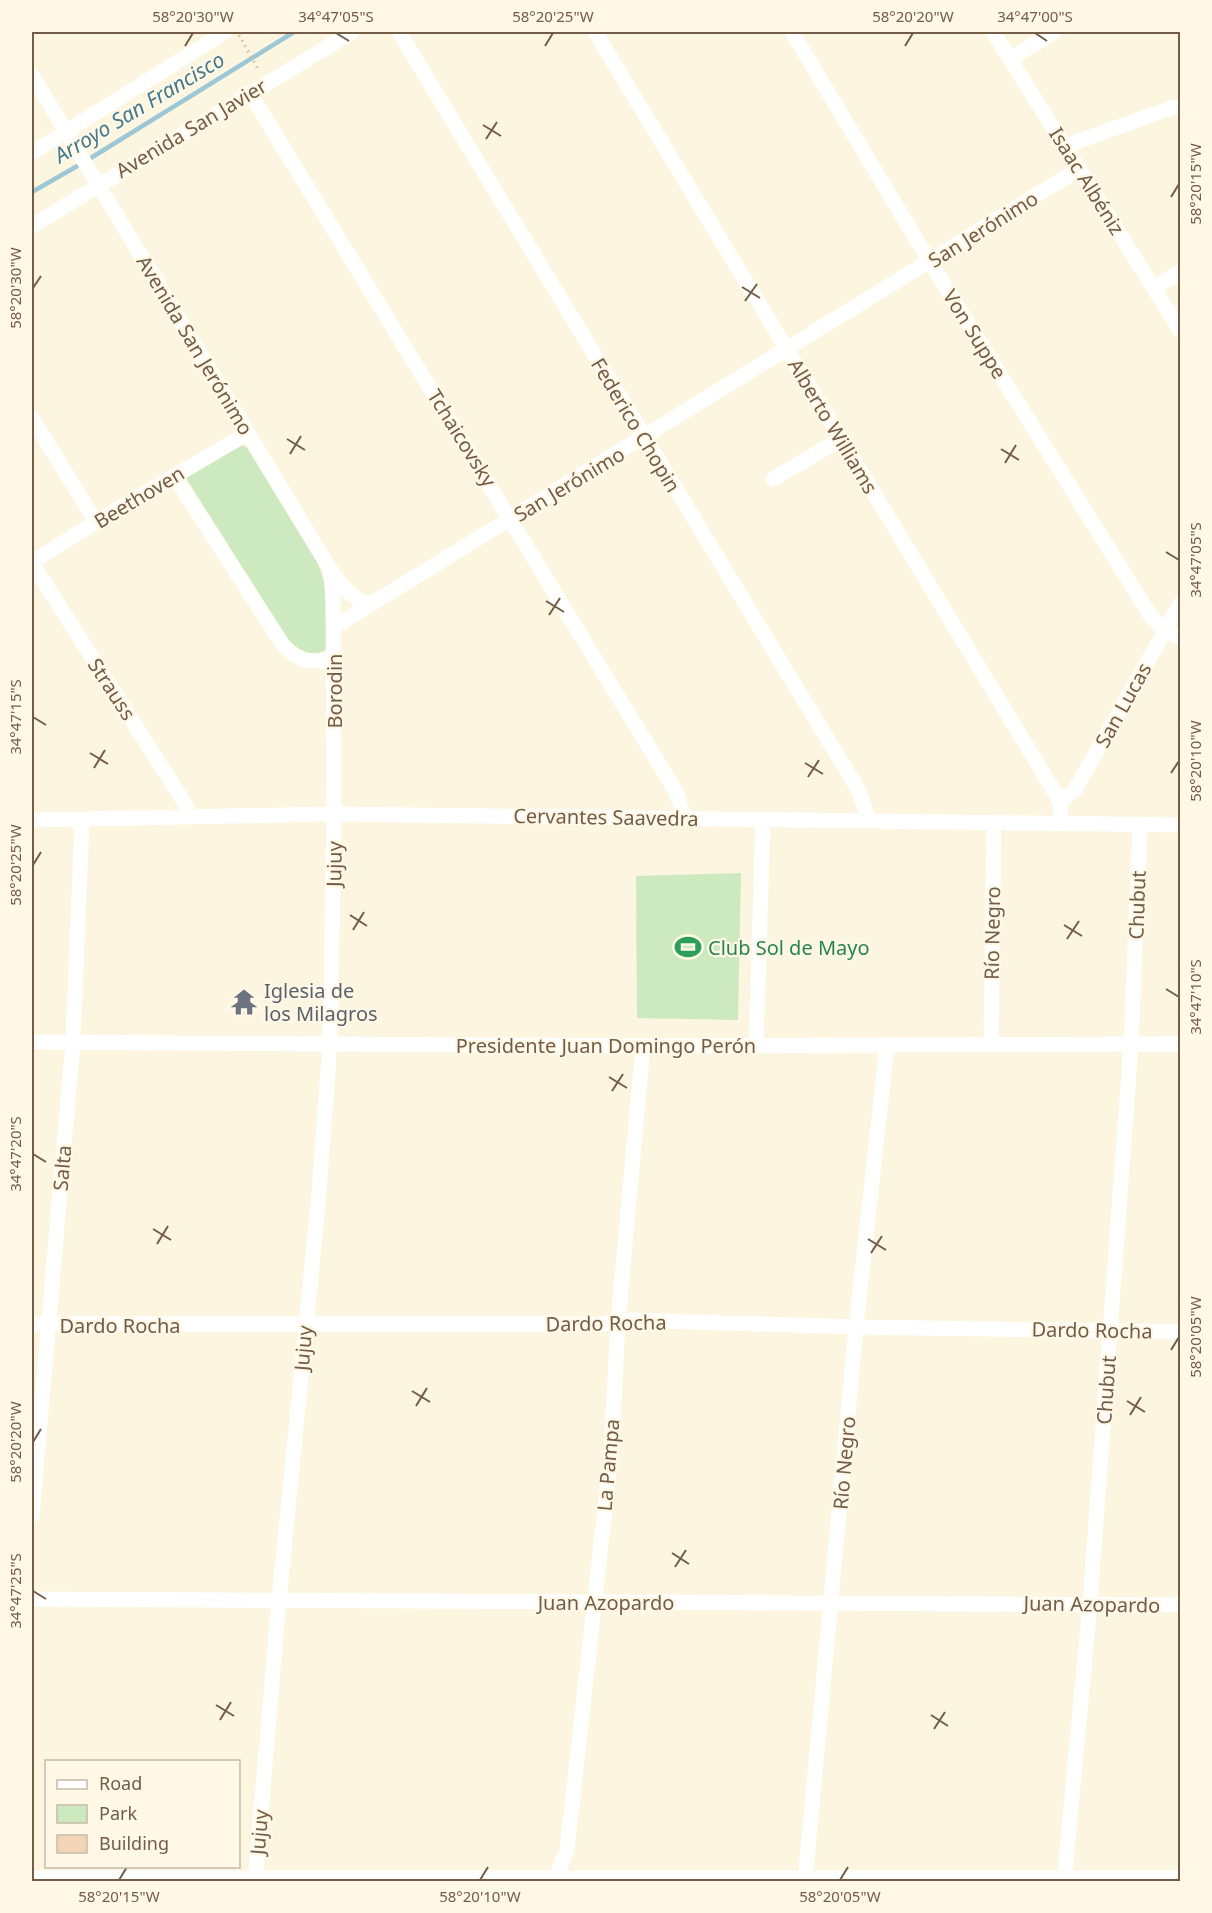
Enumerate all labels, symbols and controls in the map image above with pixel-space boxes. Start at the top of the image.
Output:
text: 58°20'30"W [152,6,234,26]
text: 34°47'05"S [298,6,374,26]
text: 58°20'25"W [512,6,594,26]
text: 58°20'20"W [872,6,954,26]
text: 34°47'00"S [997,6,1073,26]
water label: Arroyo San Francisco [47,45,229,170]
street label: Avenida San Javier [110,72,272,184]
street label: Isaac Albéniz [1043,122,1131,240]
text: 58°20'15"W [1185,143,1205,225]
street label: San Jerónimo [923,184,1043,274]
text: 58°20'30"W [5,247,25,329]
street label: Avenida San Jerónimo [131,250,259,440]
street label: Von Suppe [937,284,1013,384]
street label: Federico Chopin [585,353,687,497]
street label: Alberto Williams [782,353,884,499]
street label: Tchaicovsky [421,384,503,492]
street label: San Jerónimo [509,440,629,528]
street label: Beethoven [89,460,189,534]
text: 34°47'05"S [1185,522,1205,598]
street label: Strauss [82,653,142,725]
street label: Borodin [321,654,348,728]
street label: San Lucas [1089,658,1157,752]
text: 34°47'15"S [5,679,25,755]
text: 58°20'10"W [1185,720,1205,802]
street label: Cervantes Saavedra [513,802,699,832]
text: 58°20'25"W [5,824,25,906]
street label: Jujuy [320,840,348,889]
street label: Chubut [1122,870,1152,940]
street label: Río Negro [978,886,1006,980]
sports icon: Club Sol de Mayo [673,932,703,962]
place label: Club Sol de Mayo [708,934,870,961]
text: 34°47'10"S [1185,959,1205,1035]
place label: Iglesia de los Milagros [264,977,378,1027]
temple icon: Iglesia de los Milagros [229,987,259,1017]
street label: Presidente Juan Domingo Perón [456,1032,756,1059]
text: 34°47'20"S [5,1116,25,1192]
street label: Salta [47,1144,77,1192]
text: 58°20'05"W [1185,1296,1205,1378]
street label: Dardo Rocha [545,1308,667,1338]
street label: Dardo Rocha [60,1312,181,1339]
street label: Dardo Rocha [1031,1315,1153,1345]
street label: Jujuy [287,1323,319,1374]
street label: Chubut [1090,1355,1122,1425]
text: 58°20'20"W [5,1401,25,1483]
street label: Río Negro [826,1415,862,1511]
street label: La Pampa [591,1418,625,1512]
text: 34°47'25"S [5,1553,25,1629]
street label: Juan Azopardo [536,1589,674,1616]
street label: Juan Azopardo [1021,1589,1161,1619]
legend [45,1760,240,1868]
text: Road [99,1771,142,1795]
text: Park [99,1801,137,1825]
street label: Jujuy [243,1807,275,1858]
text: Building [99,1831,169,1855]
text: 58°20'15"W [78,1886,160,1906]
text: 58°20'10"W [439,1886,521,1906]
text: 58°20'05"W [799,1886,881,1906]

